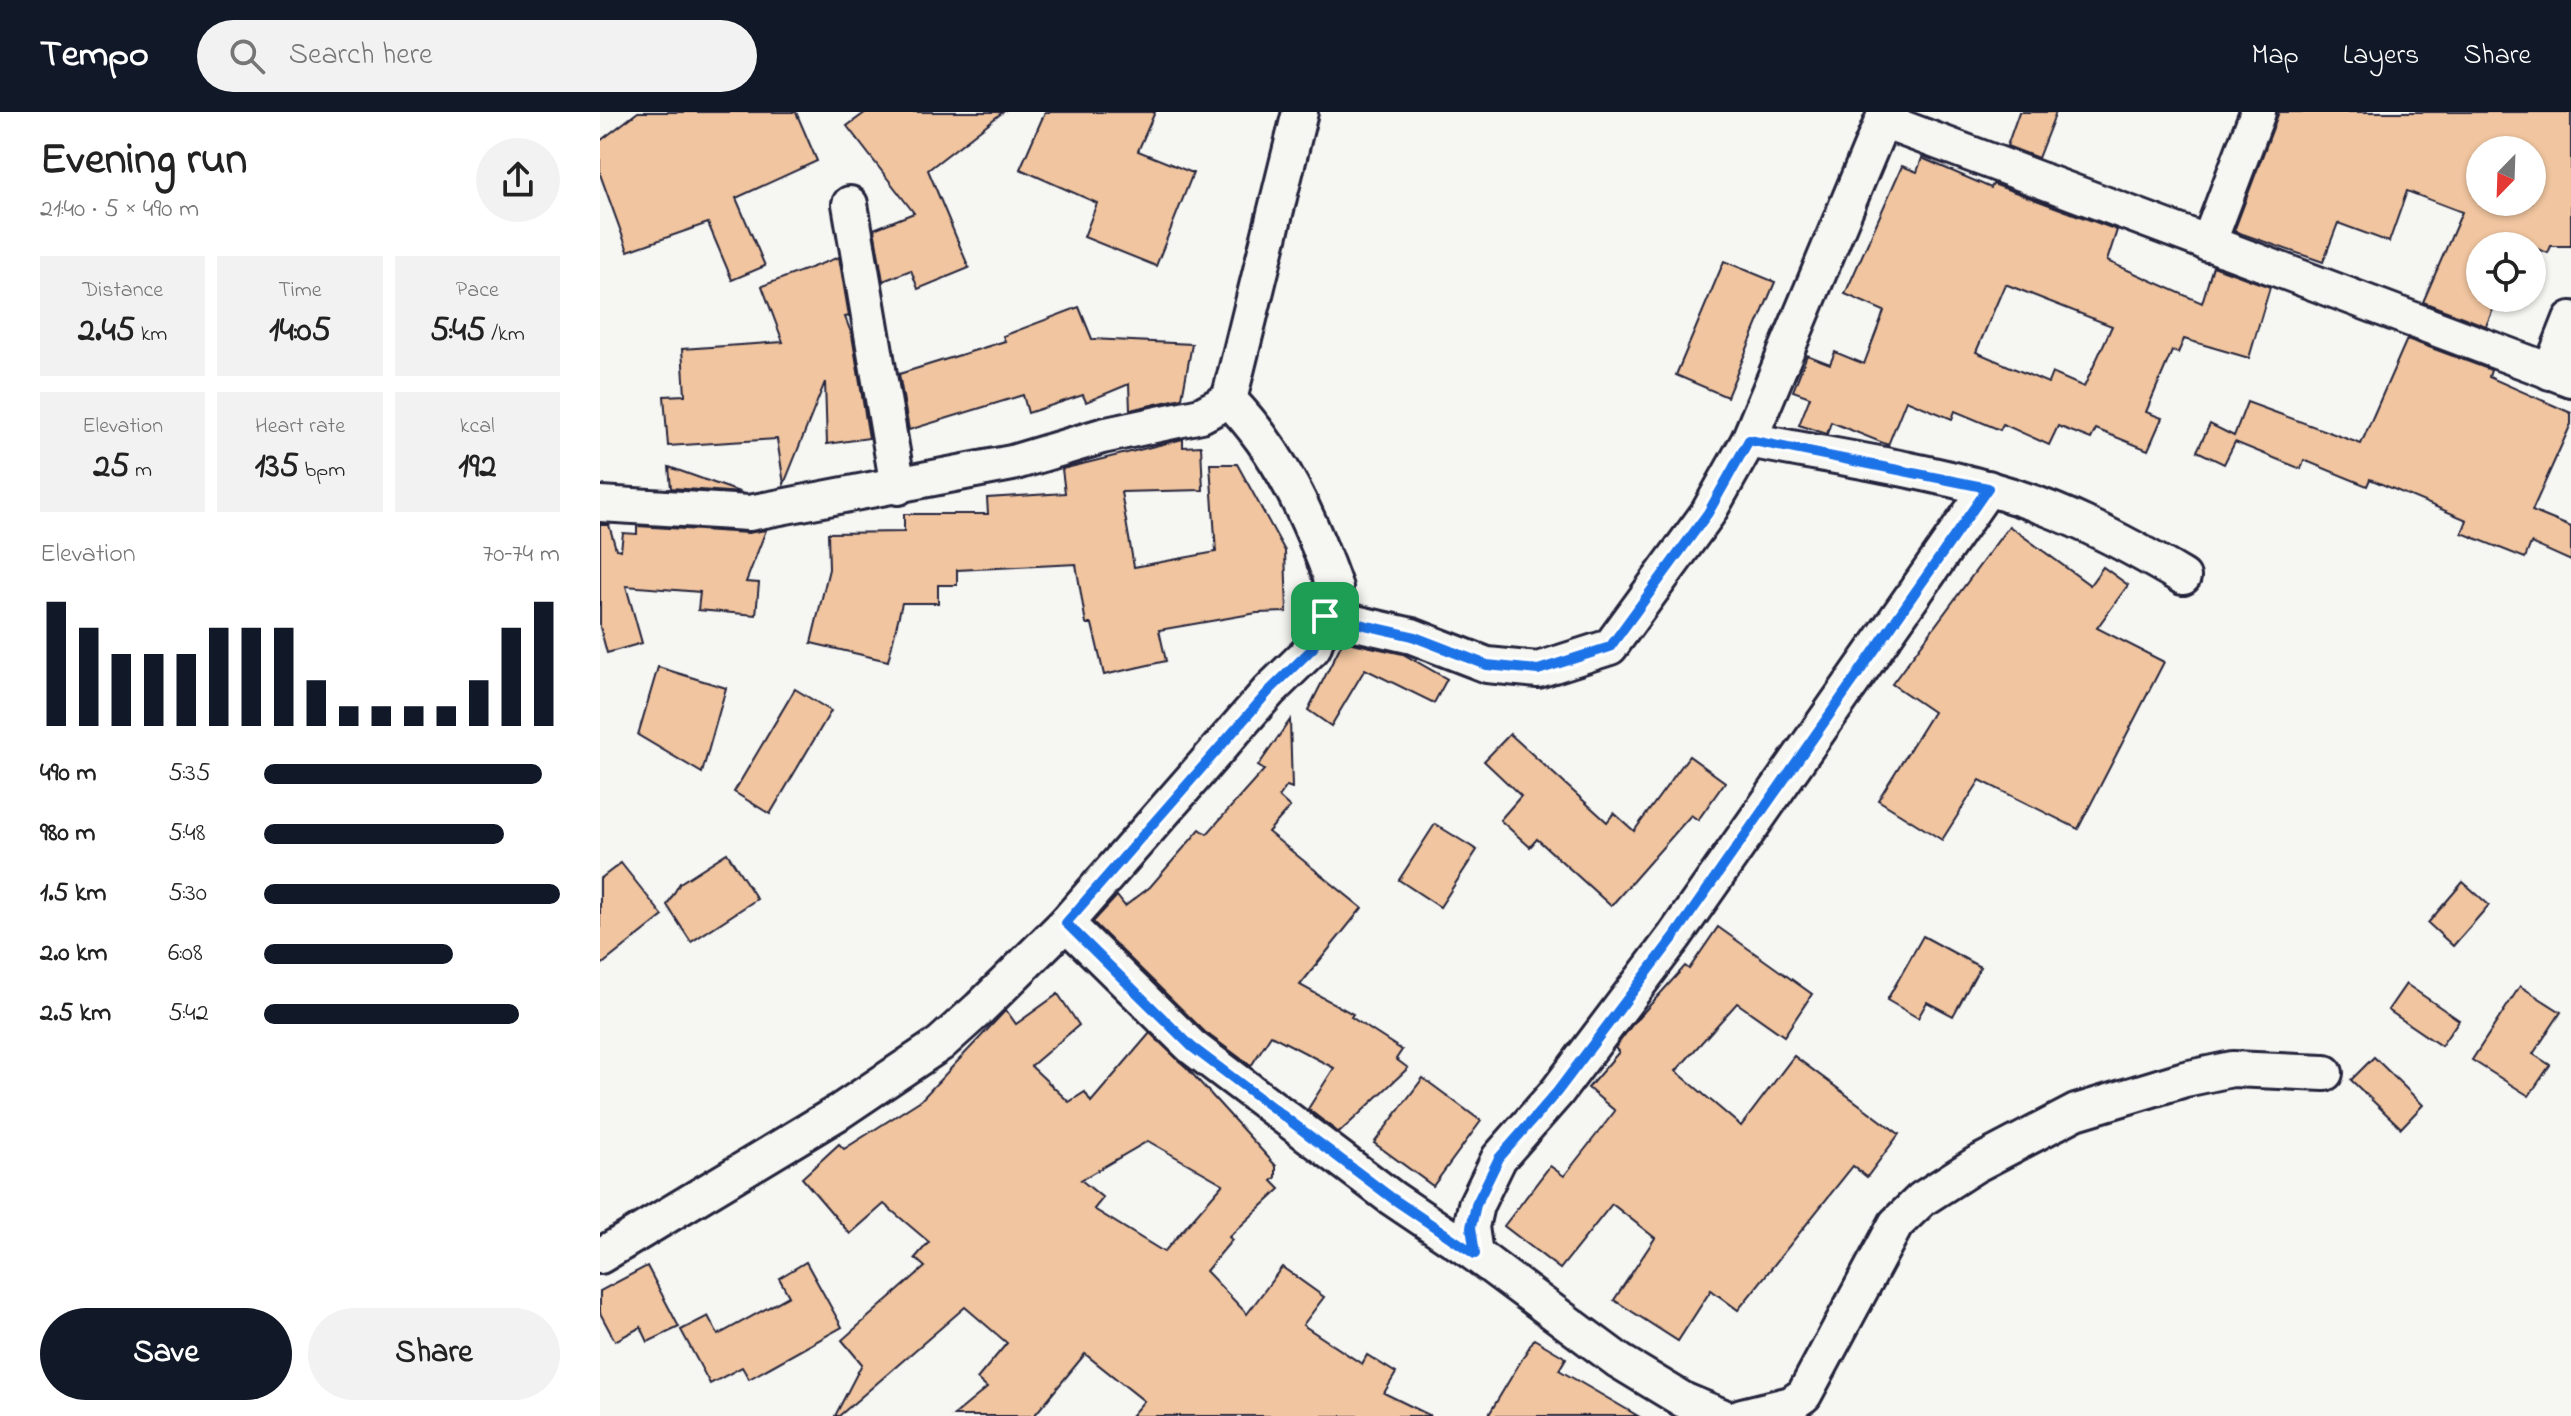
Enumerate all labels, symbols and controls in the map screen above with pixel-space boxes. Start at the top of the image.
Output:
search box [197,20,757,92]
text: Tempo [40,28,149,84]
icon: search [225,34,269,78]
text: Search here [289,34,432,78]
text: Map [2251,36,2299,77]
text: Layers [2343,36,2419,77]
text: Share [2463,36,2531,77]
text: Evening run [40,129,247,193]
north arrow [2466,136,2546,216]
map controls [2466,136,2546,312]
button: share [476,138,560,222]
text: 21:40 · 5 × 490 m [40,191,199,229]
button: locate [2466,232,2546,312]
text: Distance [82,275,163,307]
text: Time [278,275,322,307]
text: Pace [456,275,499,307]
text: 2.45 [78,307,135,357]
text: 14:05 [269,307,331,357]
text: 5:45 [430,307,486,357]
text: km [135,319,167,351]
text: /km [486,319,525,351]
text: Elevation [82,411,163,443]
text: Heart rate [255,411,345,443]
text: kcal [460,411,495,443]
text: 25 [93,443,130,493]
text: 135 [255,443,299,493]
text: 192 [458,443,496,493]
text: m [130,455,152,487]
text: bpm [299,455,345,487]
text: Elevation [40,536,136,574]
text: 70–74 m [482,536,560,574]
pin [1291,582,1359,650]
icon: arrive [1303,594,1347,638]
text: 490 m [40,755,96,793]
text: 5:35 [168,755,211,793]
text: 980 m [40,815,95,853]
text: 5:48 [168,815,206,853]
text: 1.5 km [40,875,107,913]
text: 5:30 [168,875,207,913]
text: 2.0 km [40,935,108,973]
text: 6:08 [168,935,203,973]
text: 2.5 km [40,995,111,1033]
text: 5:42 [168,995,209,1033]
button: Save [40,1308,292,1400]
button: Share [308,1308,560,1400]

